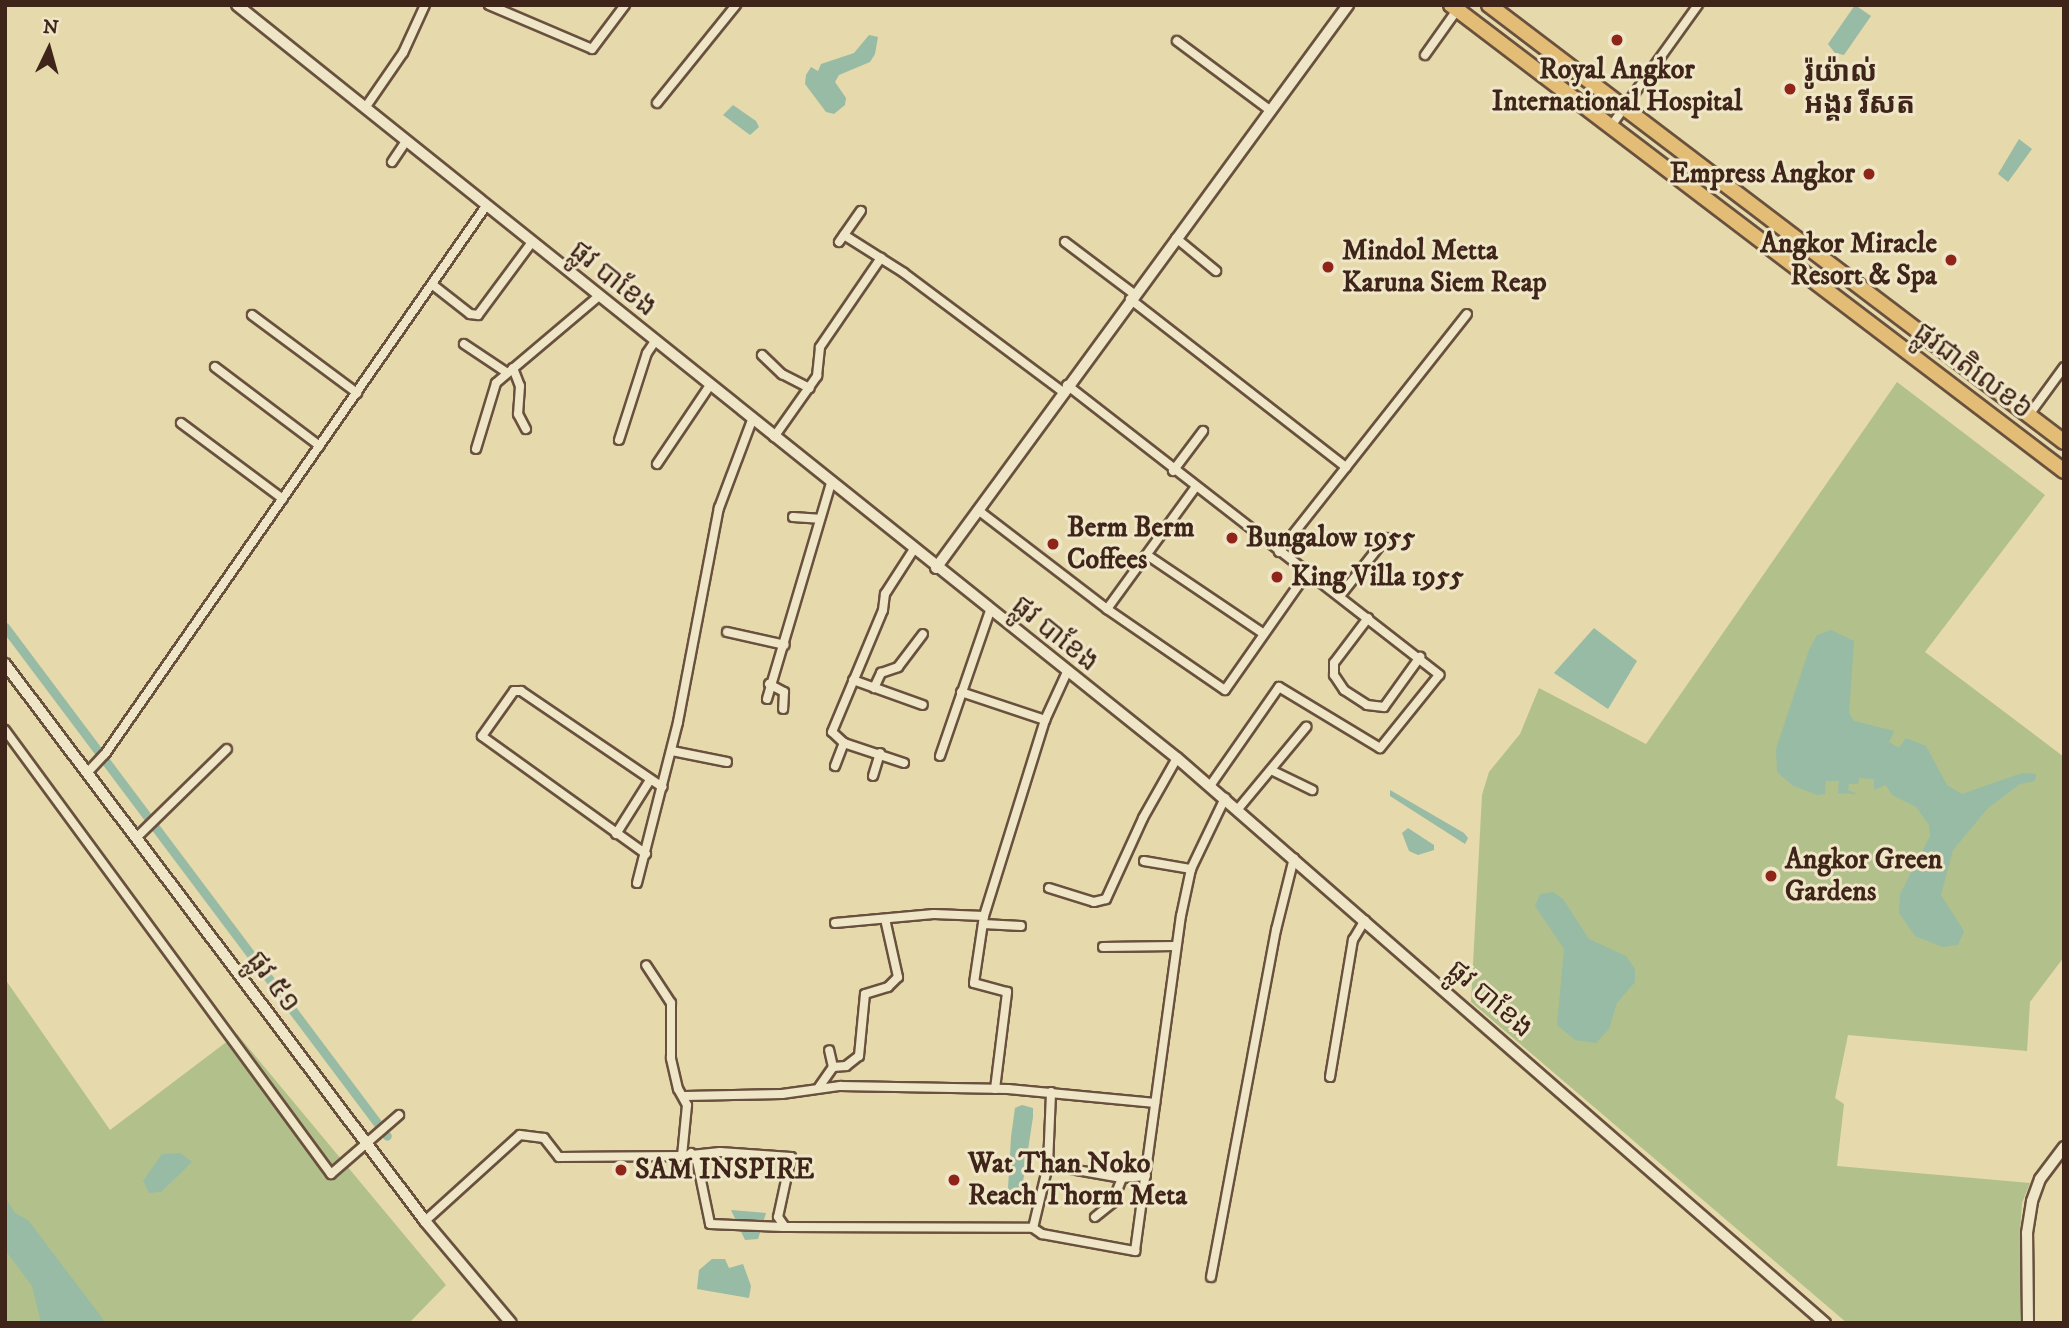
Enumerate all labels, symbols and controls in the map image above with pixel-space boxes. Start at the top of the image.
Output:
north arrow [14,14,84,84]
text: N [42,15,60,40]
marker: Royal Angkor International Hospital [1607,30,1627,50]
place label: Royal Angkor International Hospital [1492,53,1742,119]
place label: រ៉ូយ៉ាល់ អង្គរ រីសត [1804,56,1915,122]
marker: រ៉ូយ៉ាល់ អង្គរ រីសត [1782,81,1798,97]
place label: Empress Angkor [1670,157,1855,191]
marker: Empress Angkor [1861,166,1877,182]
place label: Angkor Miracle Resort & Spa [1760,227,1937,293]
street label: ផ្លូវ បាខែង [563,234,663,324]
place label: Mindol Metta Karuna Siem Reap [1342,234,1547,300]
marker: Angkor Miracle Resort & Spa [1943,252,1959,268]
marker: Mindol Metta Karuna Siem Reap [1320,259,1336,275]
street label: ផ្លូវជាតិលេខ៦ [1907,315,2039,427]
place label: Berm Berm Coffees [1067,511,1195,577]
place label: Bungalow 1955 [1246,521,1415,555]
marker: Bungalow 1955 [1224,530,1240,546]
marker: Berm Berm Coffees [1045,536,1061,552]
place label: King Villa 1955 [1291,560,1464,594]
marker: King Villa 1955 [1269,569,1285,585]
street label: ផ្លូវ បាខែង [1005,589,1105,679]
place label: Angkor Green Gardens [1785,843,1942,909]
marker: Angkor Green Gardens [1763,868,1779,884]
street label: ផ្លូវ ៥១ [239,945,307,1019]
street label: ផ្លូវ បាខែង [1440,953,1540,1045]
place label: Wat Than Noko Reach Thorm Meta [968,1147,1187,1213]
place label: SAM INSPIRE [635,1153,814,1187]
marker: SAM INSPIRE [613,1162,629,1178]
marker: Wat Than Noko Reach Thorm Meta [946,1172,962,1188]

